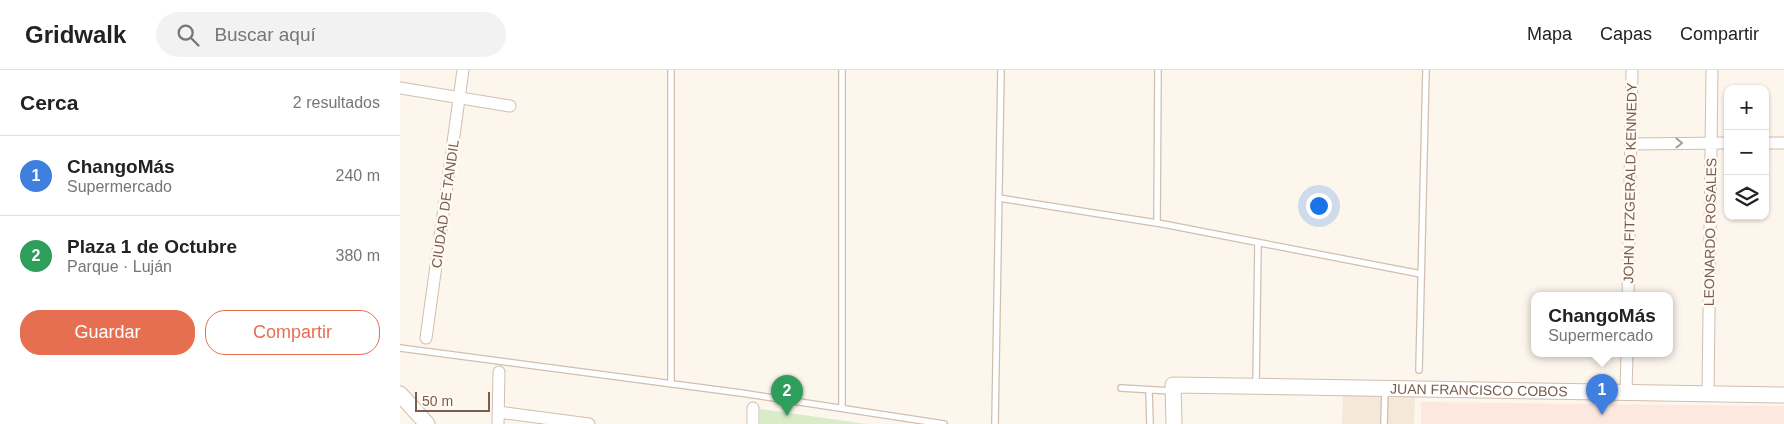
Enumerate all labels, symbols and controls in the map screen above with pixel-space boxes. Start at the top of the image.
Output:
search box [156,12,506,57]
text: Gridwalk [25,21,126,48]
icon: search [174,21,202,49]
text: Buscar aquí [214,24,316,45]
text: Mapa [1527,24,1572,44]
text: Capas [1600,24,1652,44]
text: Compartir [1680,24,1759,44]
street label: JOHN FITZGERALD KENNEDY [1620,82,1640,283]
map controls [1724,85,1769,220]
button: + [1724,85,1769,130]
text: Cerca [20,91,78,114]
text: 2 resultados [293,94,380,111]
button: − [1724,130,1769,175]
one-way arrow [1676,138,1684,148]
street label: CIUDAD DE TANDIL [428,139,462,269]
text: ChangoMás [67,156,175,177]
street label: LEONARDO ROSALES [1701,158,1719,306]
text: 1 [32,167,40,184]
text: 240 m [336,167,380,184]
button: layers [1724,175,1769,220]
text: Supermercado [67,178,172,195]
your location [1306,193,1332,219]
text: Plaza 1 de Octubre [67,236,237,257]
text: 2 [32,247,40,264]
text: 380 m [336,247,380,264]
text: Parque · Luján [67,258,172,275]
popup [1531,292,1673,357]
text: ChangoMás [1548,305,1656,326]
button: Guardar [20,310,195,355]
button: Compartir [205,310,380,355]
text: Supermercado [1548,327,1653,344]
pin: 1 [1586,374,1618,415]
pin: 2 [771,375,803,416]
street label: JUAN FRANCISCO COBOS [1390,381,1568,399]
scale bar [415,389,490,412]
text: 50 m [422,393,453,409]

